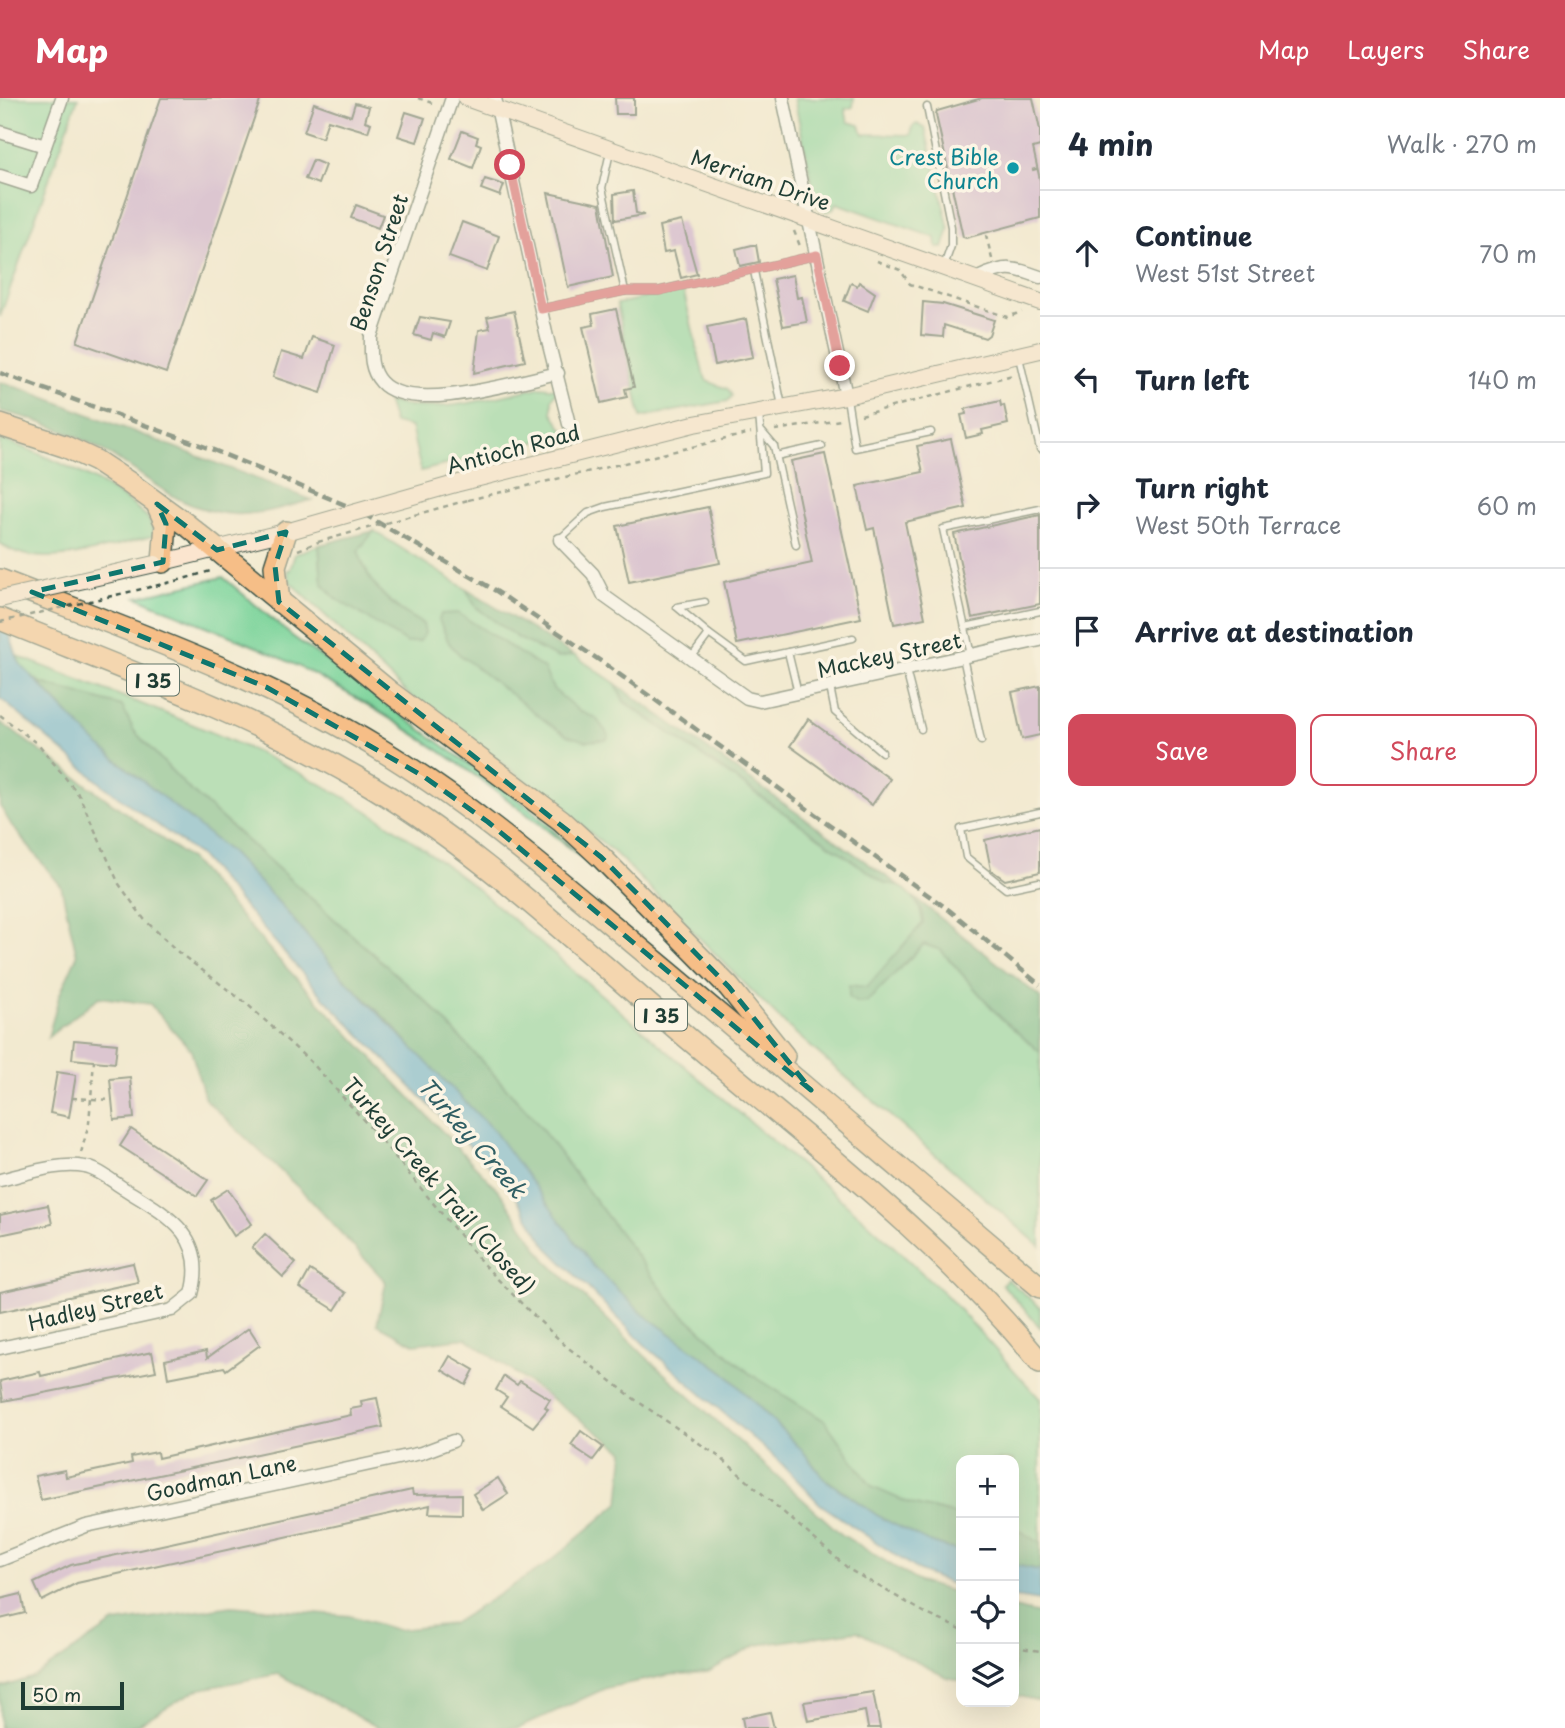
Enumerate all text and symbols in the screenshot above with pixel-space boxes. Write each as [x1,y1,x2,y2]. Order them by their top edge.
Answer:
text: Map [35,24,108,74]
text: Map [1258,31,1309,67]
text: Layers [1347,31,1424,67]
text: Share [1462,31,1530,67]
text: 4 min [1068,121,1154,166]
text: Walk · 270 m [1387,126,1537,161]
street label: Merriam Drive [687,140,835,218]
place label: Crest Bible Church [889,140,999,196]
route start [494,149,525,180]
marker: Crest Bible Church [1005,160,1021,176]
street label: Benson Street [341,189,415,335]
text: Continue [1135,216,1252,255]
icon: ahead [1068,234,1106,272]
text: 70 m [1479,236,1537,271]
text: West 51st Street [1135,255,1315,290]
route end [824,350,855,381]
icon: left [1068,360,1106,398]
text: Turn left [1135,360,1250,399]
text: 140 m [1468,362,1537,397]
street label: Antioch Road [443,415,583,481]
text: Turn right [1135,468,1269,507]
icon: right [1068,486,1106,524]
text: 60 m [1477,488,1537,523]
text: West 50th Terrace [1135,507,1341,542]
icon: arrive [1068,612,1106,650]
text: Arrive at destination [1135,612,1414,651]
street label: Mackey Street [814,623,964,685]
road number: I 35 [127,664,179,695]
button: Save [1068,714,1296,786]
button: Share [1310,714,1537,786]
road number: I 35 [635,1000,687,1030]
street label: Turkey Creek Trail (Closed) [337,1069,543,1301]
water label: Turkey Creek [410,1069,536,1206]
street label: Hadley Street [24,1274,166,1338]
street label: Goodman Lane [143,1445,299,1509]
map controls [956,1455,1019,1707]
button: + [956,1455,1019,1518]
button: − [956,1518,1019,1581]
button: locate [956,1581,1019,1644]
button: layers [956,1644,1019,1707]
scale bar [21,1679,124,1711]
text: 50 m [32,1680,81,1708]

